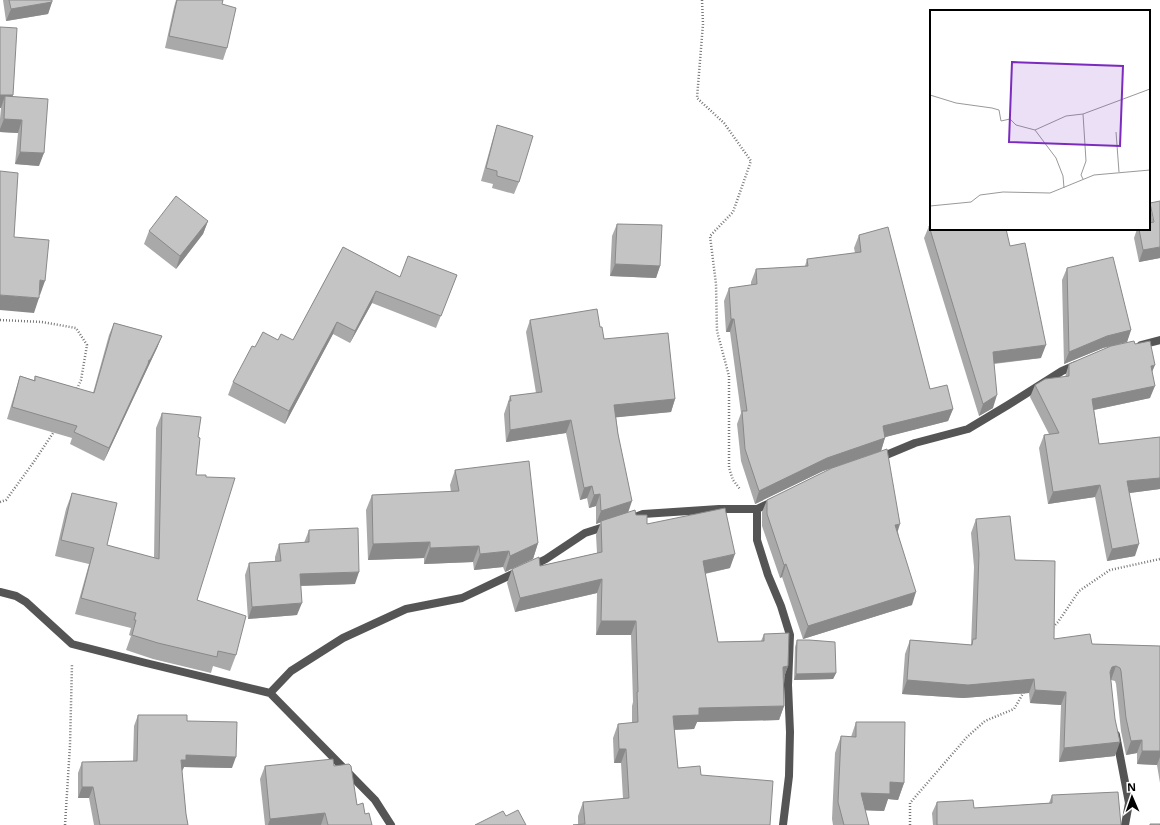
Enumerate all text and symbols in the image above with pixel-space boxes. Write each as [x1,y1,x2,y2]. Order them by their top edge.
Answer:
inset map [930,10,1150,230]
north arrow [1112,777,1152,817]
text: N [1127,779,1136,794]

